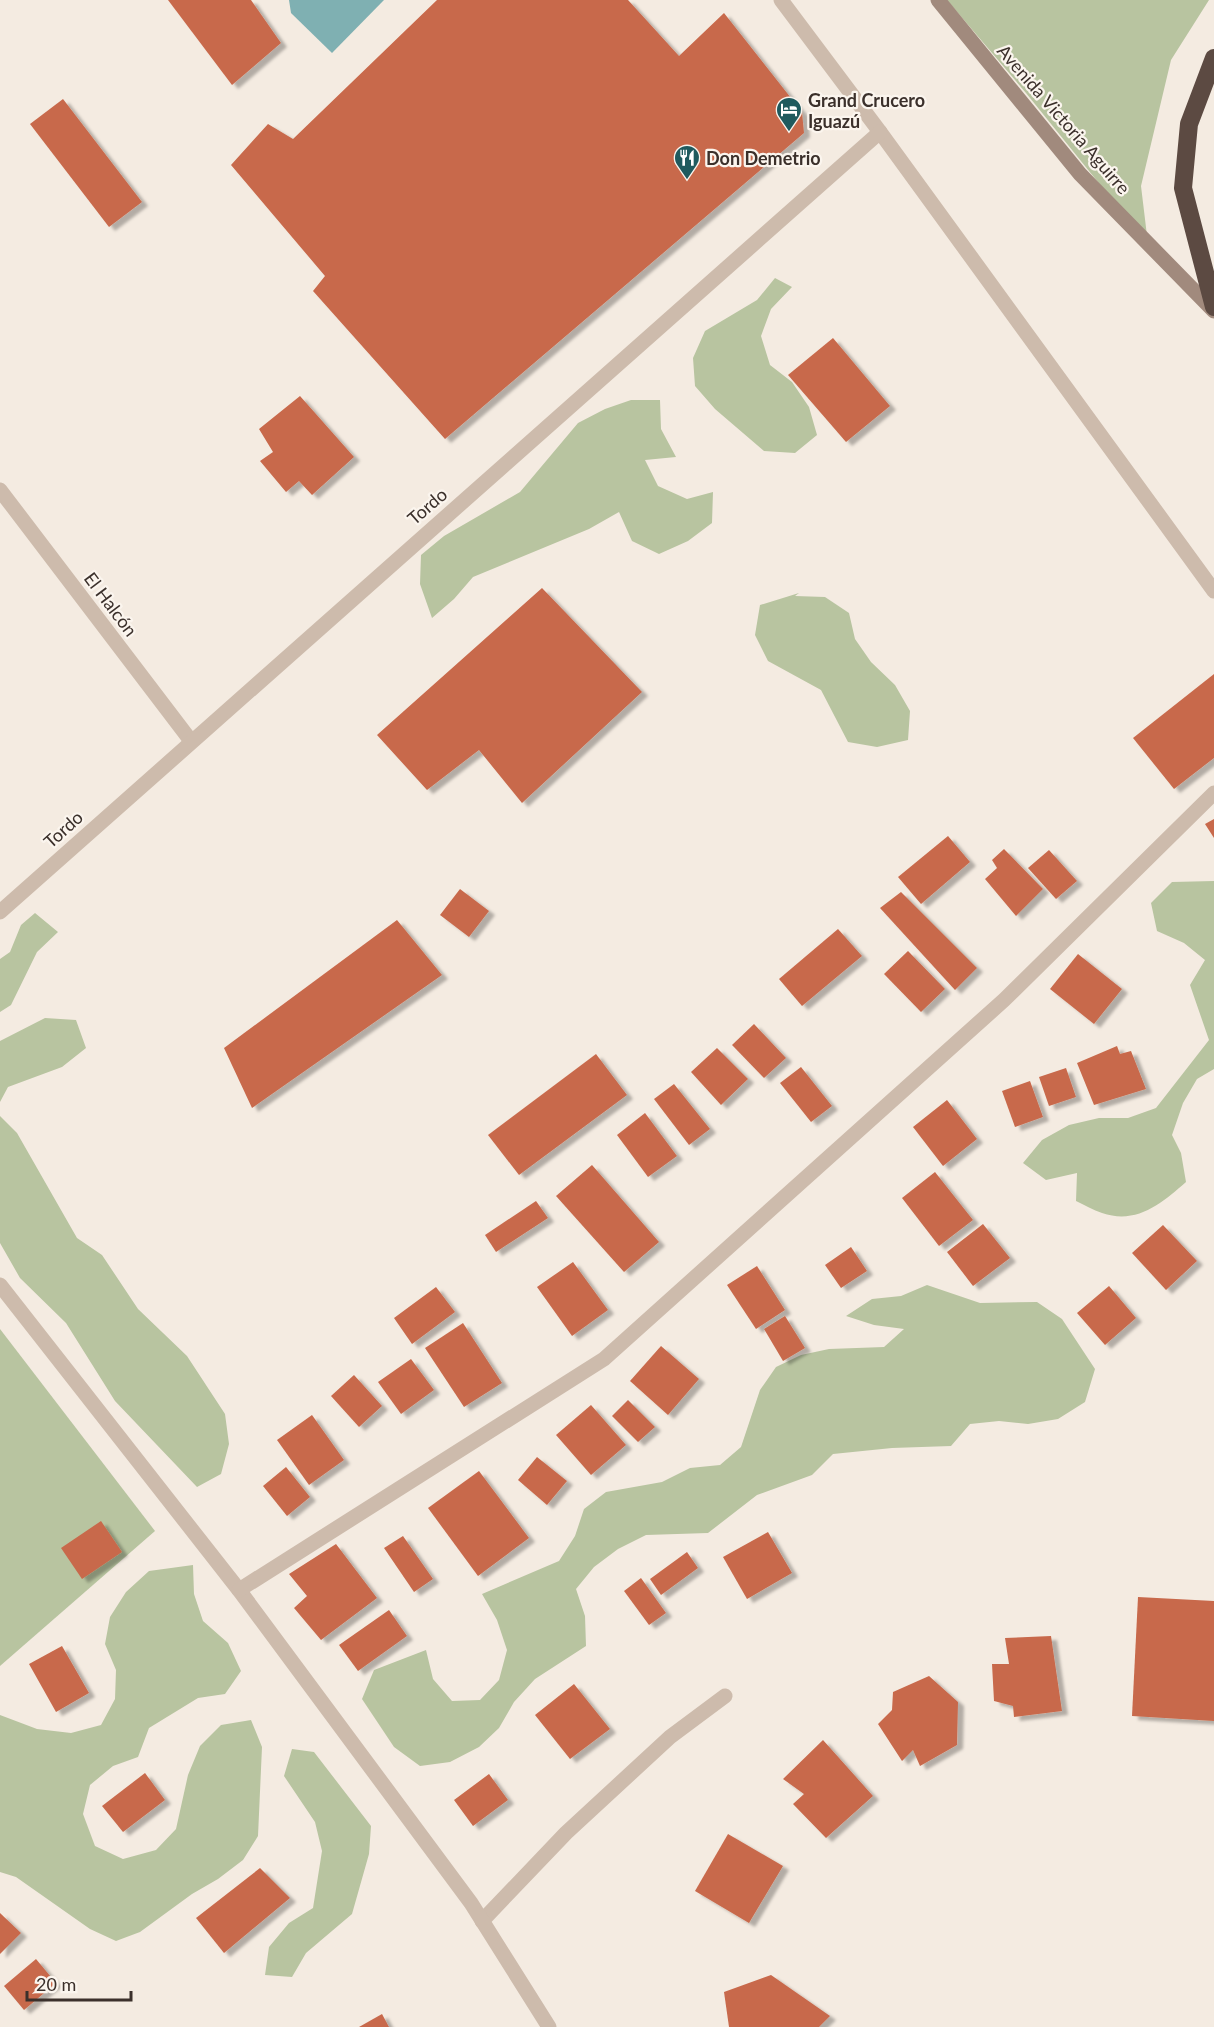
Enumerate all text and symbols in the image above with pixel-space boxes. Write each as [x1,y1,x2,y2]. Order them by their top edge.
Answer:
street label: Avenida Victoria Aguirre [993,40,1135,198]
place label: Grand Crucero Iguazú [808,89,925,132]
hotel icon: Grand Crucero Iguazú [774,95,804,133]
restaurant icon: Don Demetrio [672,143,702,181]
place label: Don Demetrio [706,147,821,169]
street label: Tordo [403,483,451,529]
street label: El Halcón [80,568,142,640]
street label: Tordo [39,806,87,852]
scale bar [27,1964,130,2002]
text: 20 m [36,1973,76,1995]

